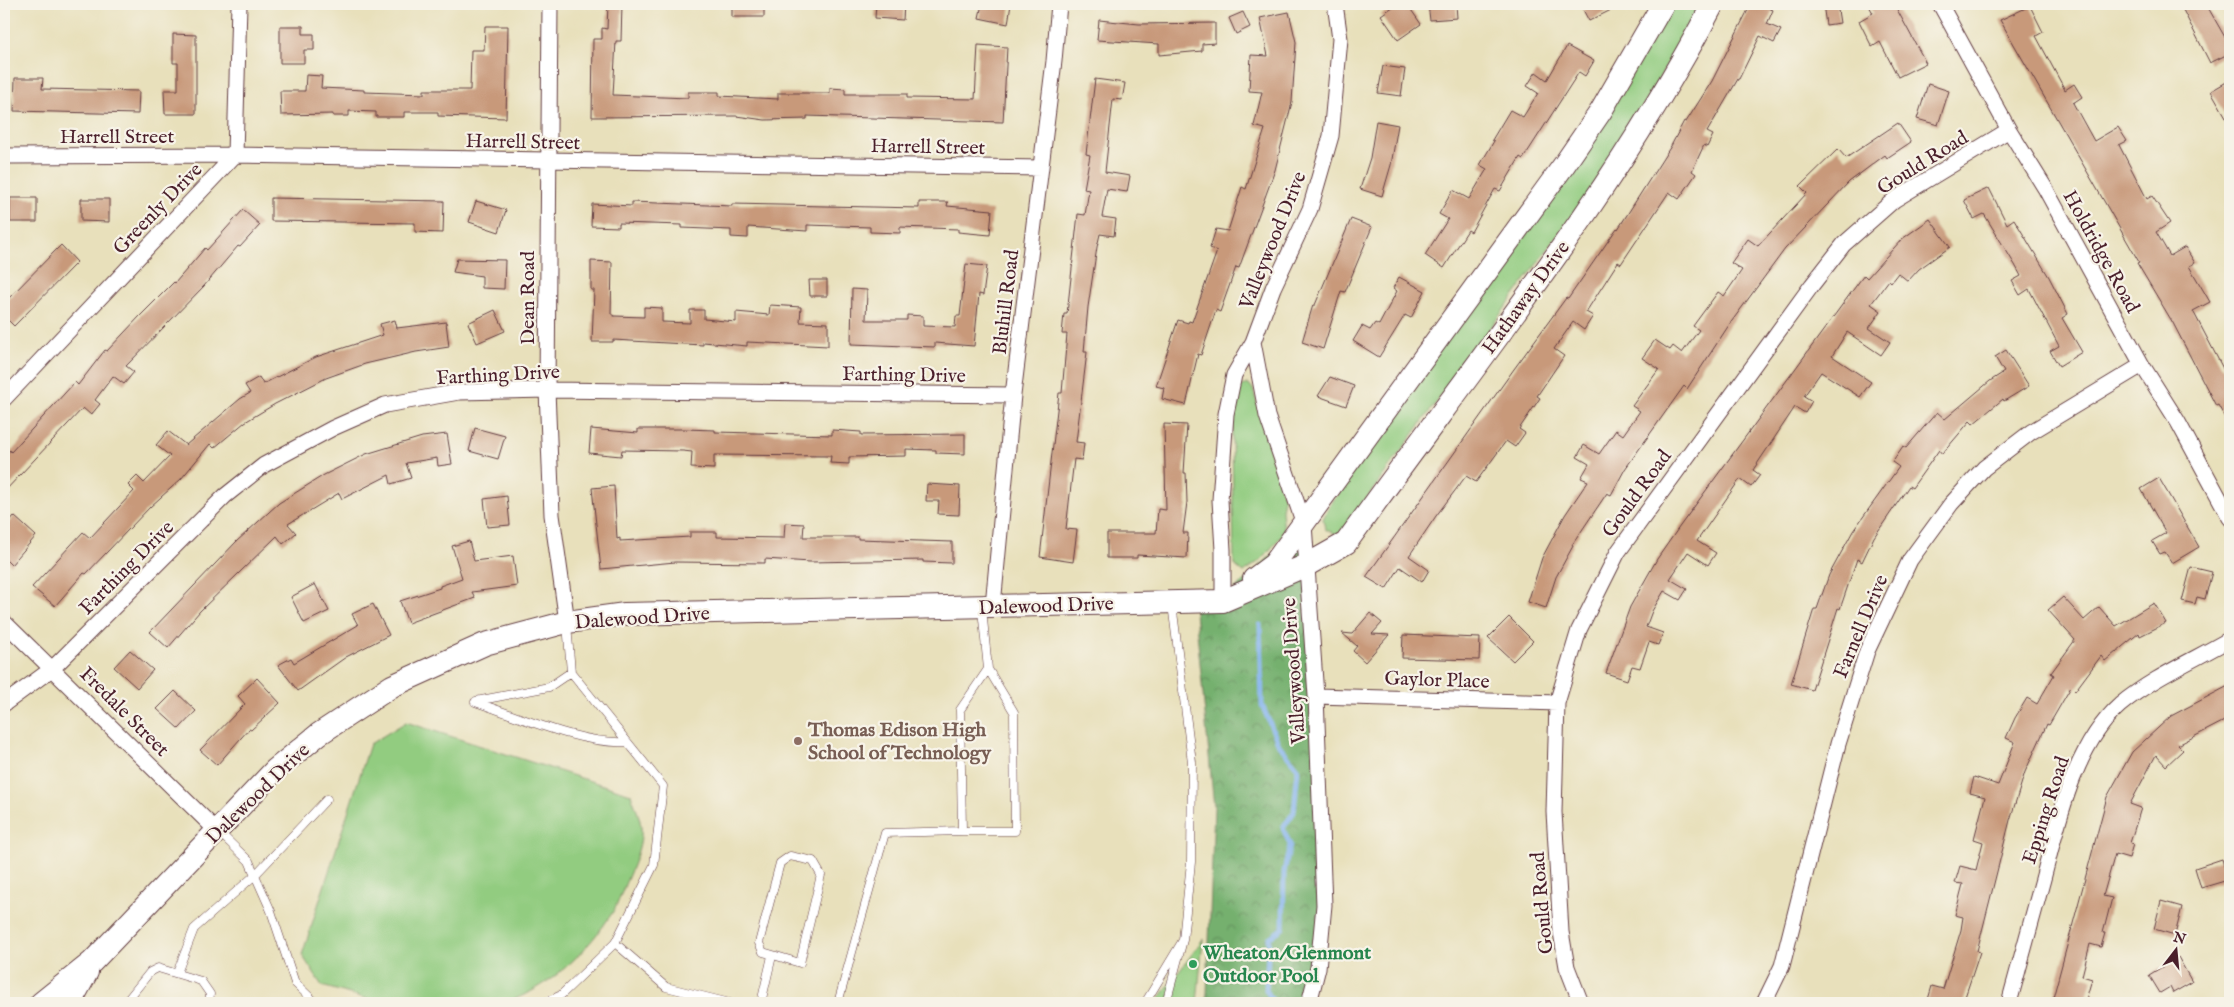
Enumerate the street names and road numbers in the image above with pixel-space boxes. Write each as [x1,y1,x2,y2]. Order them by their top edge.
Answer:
street label: Harrell Street [60,125,174,150]
street label: Gould Road [1873,125,1973,201]
street label: Harrell Street [465,129,581,156]
street label: Harrell Street [870,134,986,161]
street label: Greenly Drive [108,158,208,260]
street label: Valleywood Drive [1234,168,1312,314]
street label: Holdridge Road [2057,186,2145,318]
street label: Hathaway Drive [1477,236,1576,359]
street label: Bluhill Road [988,248,1025,356]
street label: Dean Road [516,251,541,345]
street label: Farthing Drive [436,360,560,391]
street label: Farthing Drive [842,362,966,389]
street label: Gould Road [1597,445,1678,543]
street label: Farthing Drive [74,515,180,621]
street label: Farnell Drive [1828,571,1894,682]
street label: Dalewood Drive [978,592,1114,621]
street label: Valleywood Drive [1277,597,1312,746]
street label: Dalewood Drive [574,601,711,636]
street label: Fredale Street [74,662,174,762]
street label: Gaylor Place [1384,666,1490,695]
street label: Dalewood Drive [201,738,315,850]
street label: Epping Road [2017,753,2076,868]
street label: Gould Road [1526,850,1559,955]

